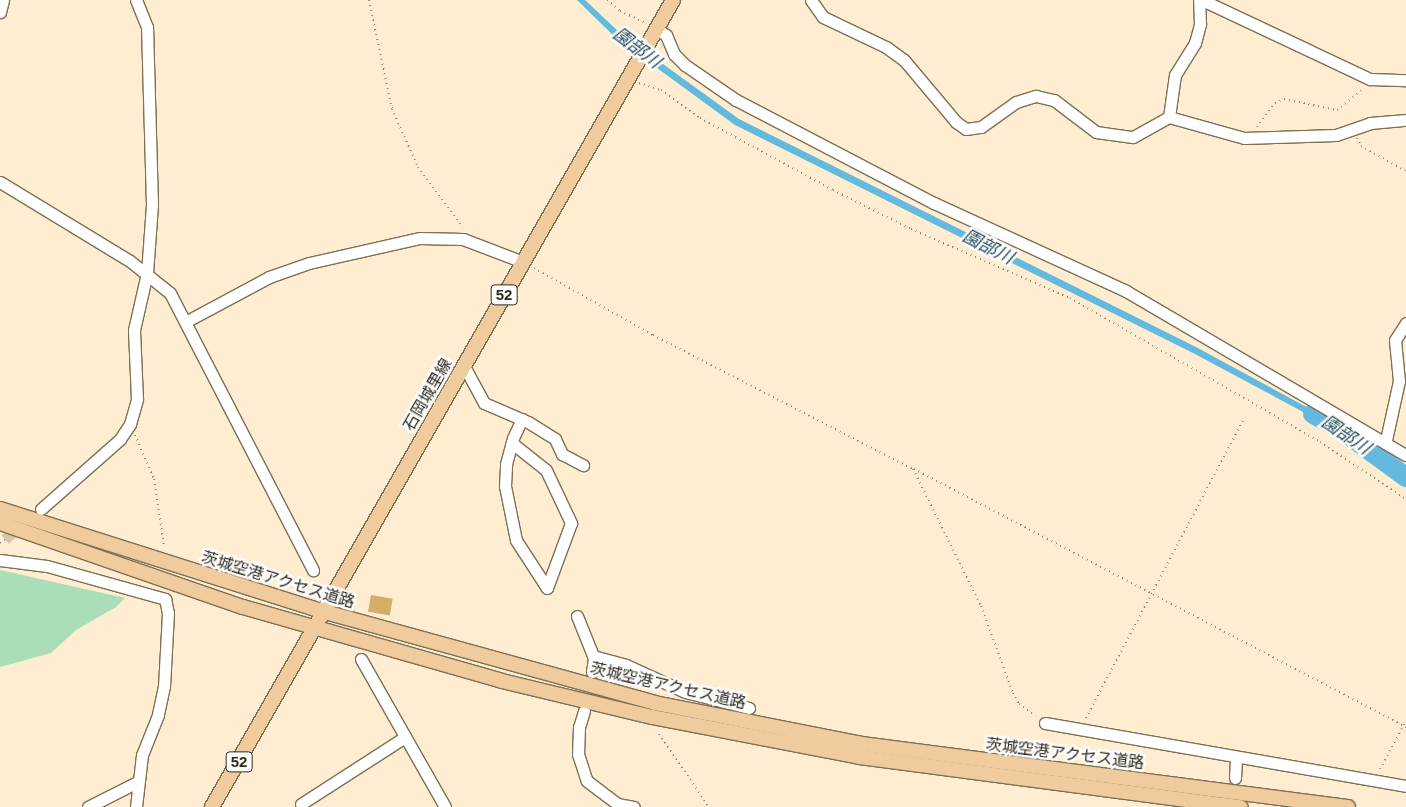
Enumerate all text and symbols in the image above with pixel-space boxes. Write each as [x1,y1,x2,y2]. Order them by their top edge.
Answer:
water label: 園部川 [609,23,665,73]
water label: 園部川 [959,225,1017,269]
road number: 52 [490,282,518,308]
street label: 石岡城里線 [400,356,456,434]
water label: 園部川 [1318,411,1374,459]
street label: 茨城空港アクセス道路 [199,547,357,613]
street label: 茨城空港アクセス道路 [588,659,748,713]
street label: 茨城空港アクセス道路 [984,735,1146,773]
road number: 52 [225,750,253,774]

